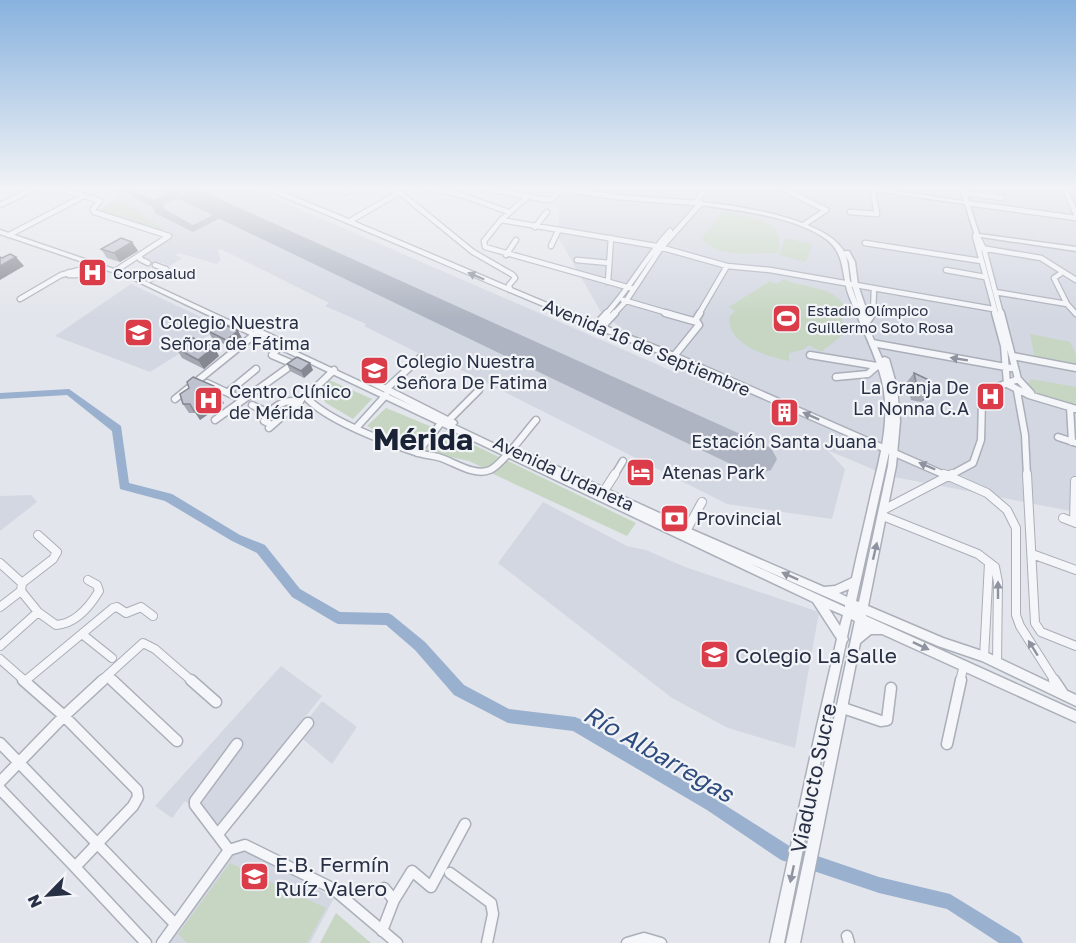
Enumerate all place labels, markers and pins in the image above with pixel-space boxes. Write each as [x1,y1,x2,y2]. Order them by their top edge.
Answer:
hospital icon: Corposalud [76,257,108,289]
place label: Corposalud [113,264,196,282]
place label: Estadio Olímpico Guillermo Soto Rosa [807,301,954,336]
sports icon: Estadio Olímpico Guillermo Soto Rosa [770,303,802,335]
place label: Colegio Nuestra Señora de Fátima [160,311,310,354]
school or university icon: Colegio Nuestra Señora de Fátima [123,316,155,348]
place label: Colegio Nuestra Señora De Fatima [396,350,547,393]
school or university icon: Colegio Nuestra Señora De Fatima [359,355,391,387]
place label: La Granja De La Nonna C.A [853,376,969,419]
place label: Centro Clínico de Mérida [229,380,351,423]
hospital icon: La Granja De La Nonna C.A [974,381,1006,413]
hospital icon: Centro Clínico de Mérida [192,385,224,417]
building icon: Estación Santa Juana [768,396,800,428]
place label: Estación Santa Juana [691,430,877,452]
hotel icon: Atenas Park [625,456,657,488]
place label: Atenas Park [662,461,765,483]
bank icon: Provincial [659,502,691,534]
place label: Provincial [696,507,782,529]
school or university icon: Colegio La Salle [698,639,730,671]
place label: Colegio La Salle [735,642,897,668]
place label: E.B. Fermín Ruíz Valero [275,851,389,901]
school or university icon: E.B. Fermín Ruíz Valero [238,860,270,892]

